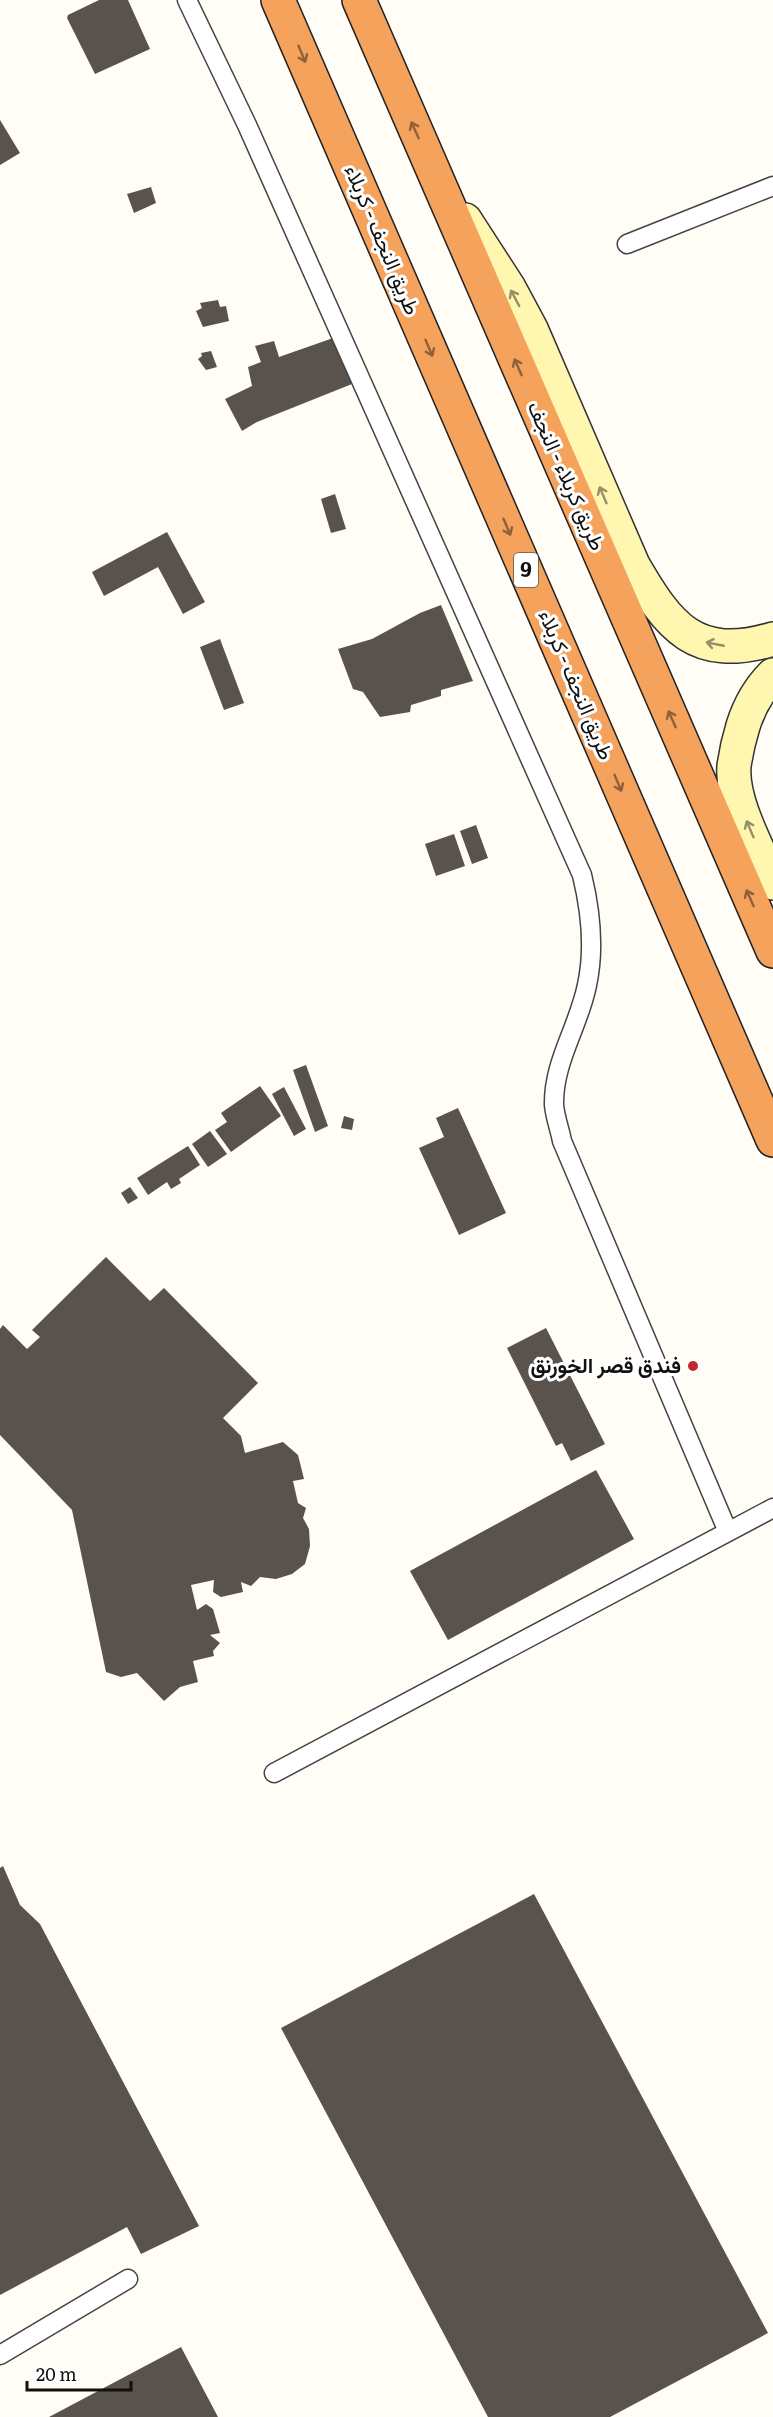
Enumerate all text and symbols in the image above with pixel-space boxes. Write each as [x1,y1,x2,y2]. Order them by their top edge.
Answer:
one-way arrow [296,44,308,62]
one-way arrow [409,122,421,140]
street label: طريق النجف - کربلاء [339,159,430,319]
one-way arrow [509,290,521,307]
one-way arrow [425,339,436,357]
one-way arrow [512,358,523,376]
street label: طريق کربلاء - النجف [521,395,615,555]
one-way arrow [597,486,608,505]
one-way arrow [502,517,513,536]
road number: 9 [514,553,538,587]
street label: طريق النجف - کربلاء [533,604,624,764]
one-way arrow [706,638,726,649]
one-way arrow [666,710,677,729]
one-way arrow [613,773,624,792]
one-way arrow [744,820,755,839]
one-way arrow [743,889,755,907]
place label: فندق قصر الخورنق [531,1348,681,1379]
marker: فندق قصر الخورنق [686,1359,700,1373]
scale bar [27,2354,130,2392]
text: 20 m [36,2360,77,2387]

